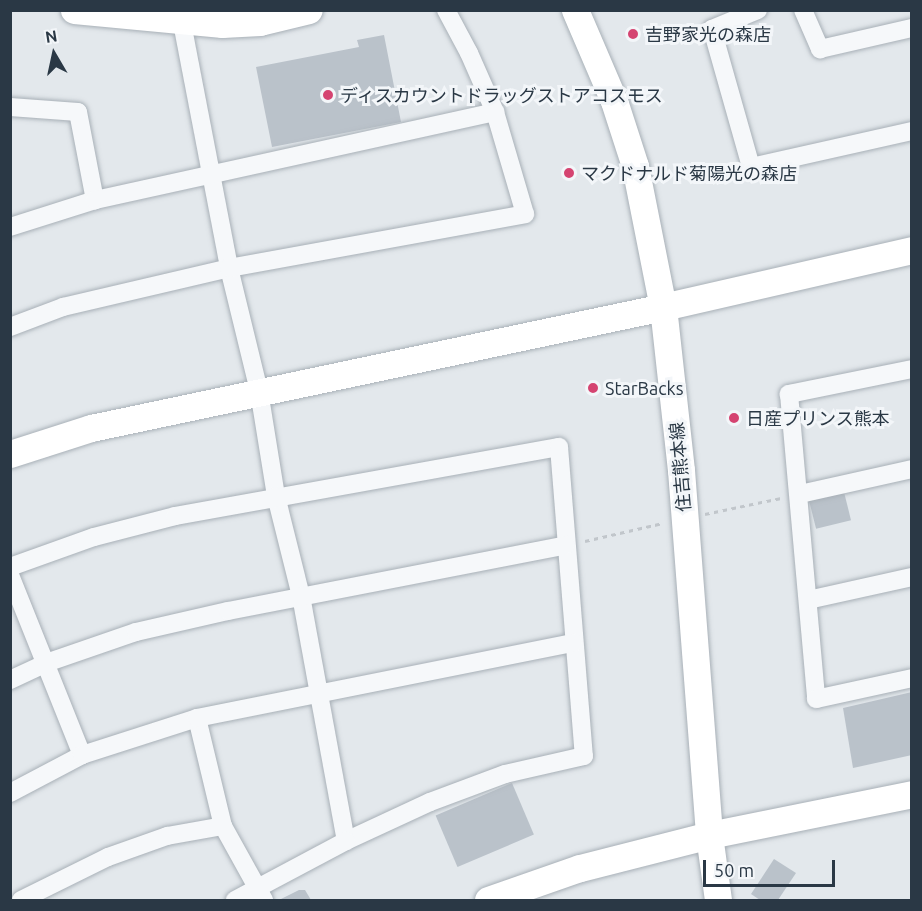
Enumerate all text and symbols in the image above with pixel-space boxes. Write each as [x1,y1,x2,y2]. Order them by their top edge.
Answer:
place label: 吉野家光の森店 [645,23,771,45]
north arrow [24,24,84,84]
text: N [44,26,58,46]
marker: 吉野家光の森店 [626,27,640,41]
place label: ディスカウントドラッグストアコスモス [340,84,664,106]
marker: ディスカウントドラッグストアコスモス [321,88,335,102]
place label: マクドナルド菊陽光の森店 [581,162,797,184]
marker: マクドナルド菊陽光の森店 [562,166,576,180]
place label: StarBacks [605,377,683,399]
marker: StarBacks [586,381,600,395]
place label: 日産プリンス熊本 [746,407,890,429]
marker: 日産プリンス熊本 [727,411,741,425]
street label: 住吉熊本線 [665,421,695,513]
scale bar [706,848,838,886]
text: 50 m [714,860,754,880]

